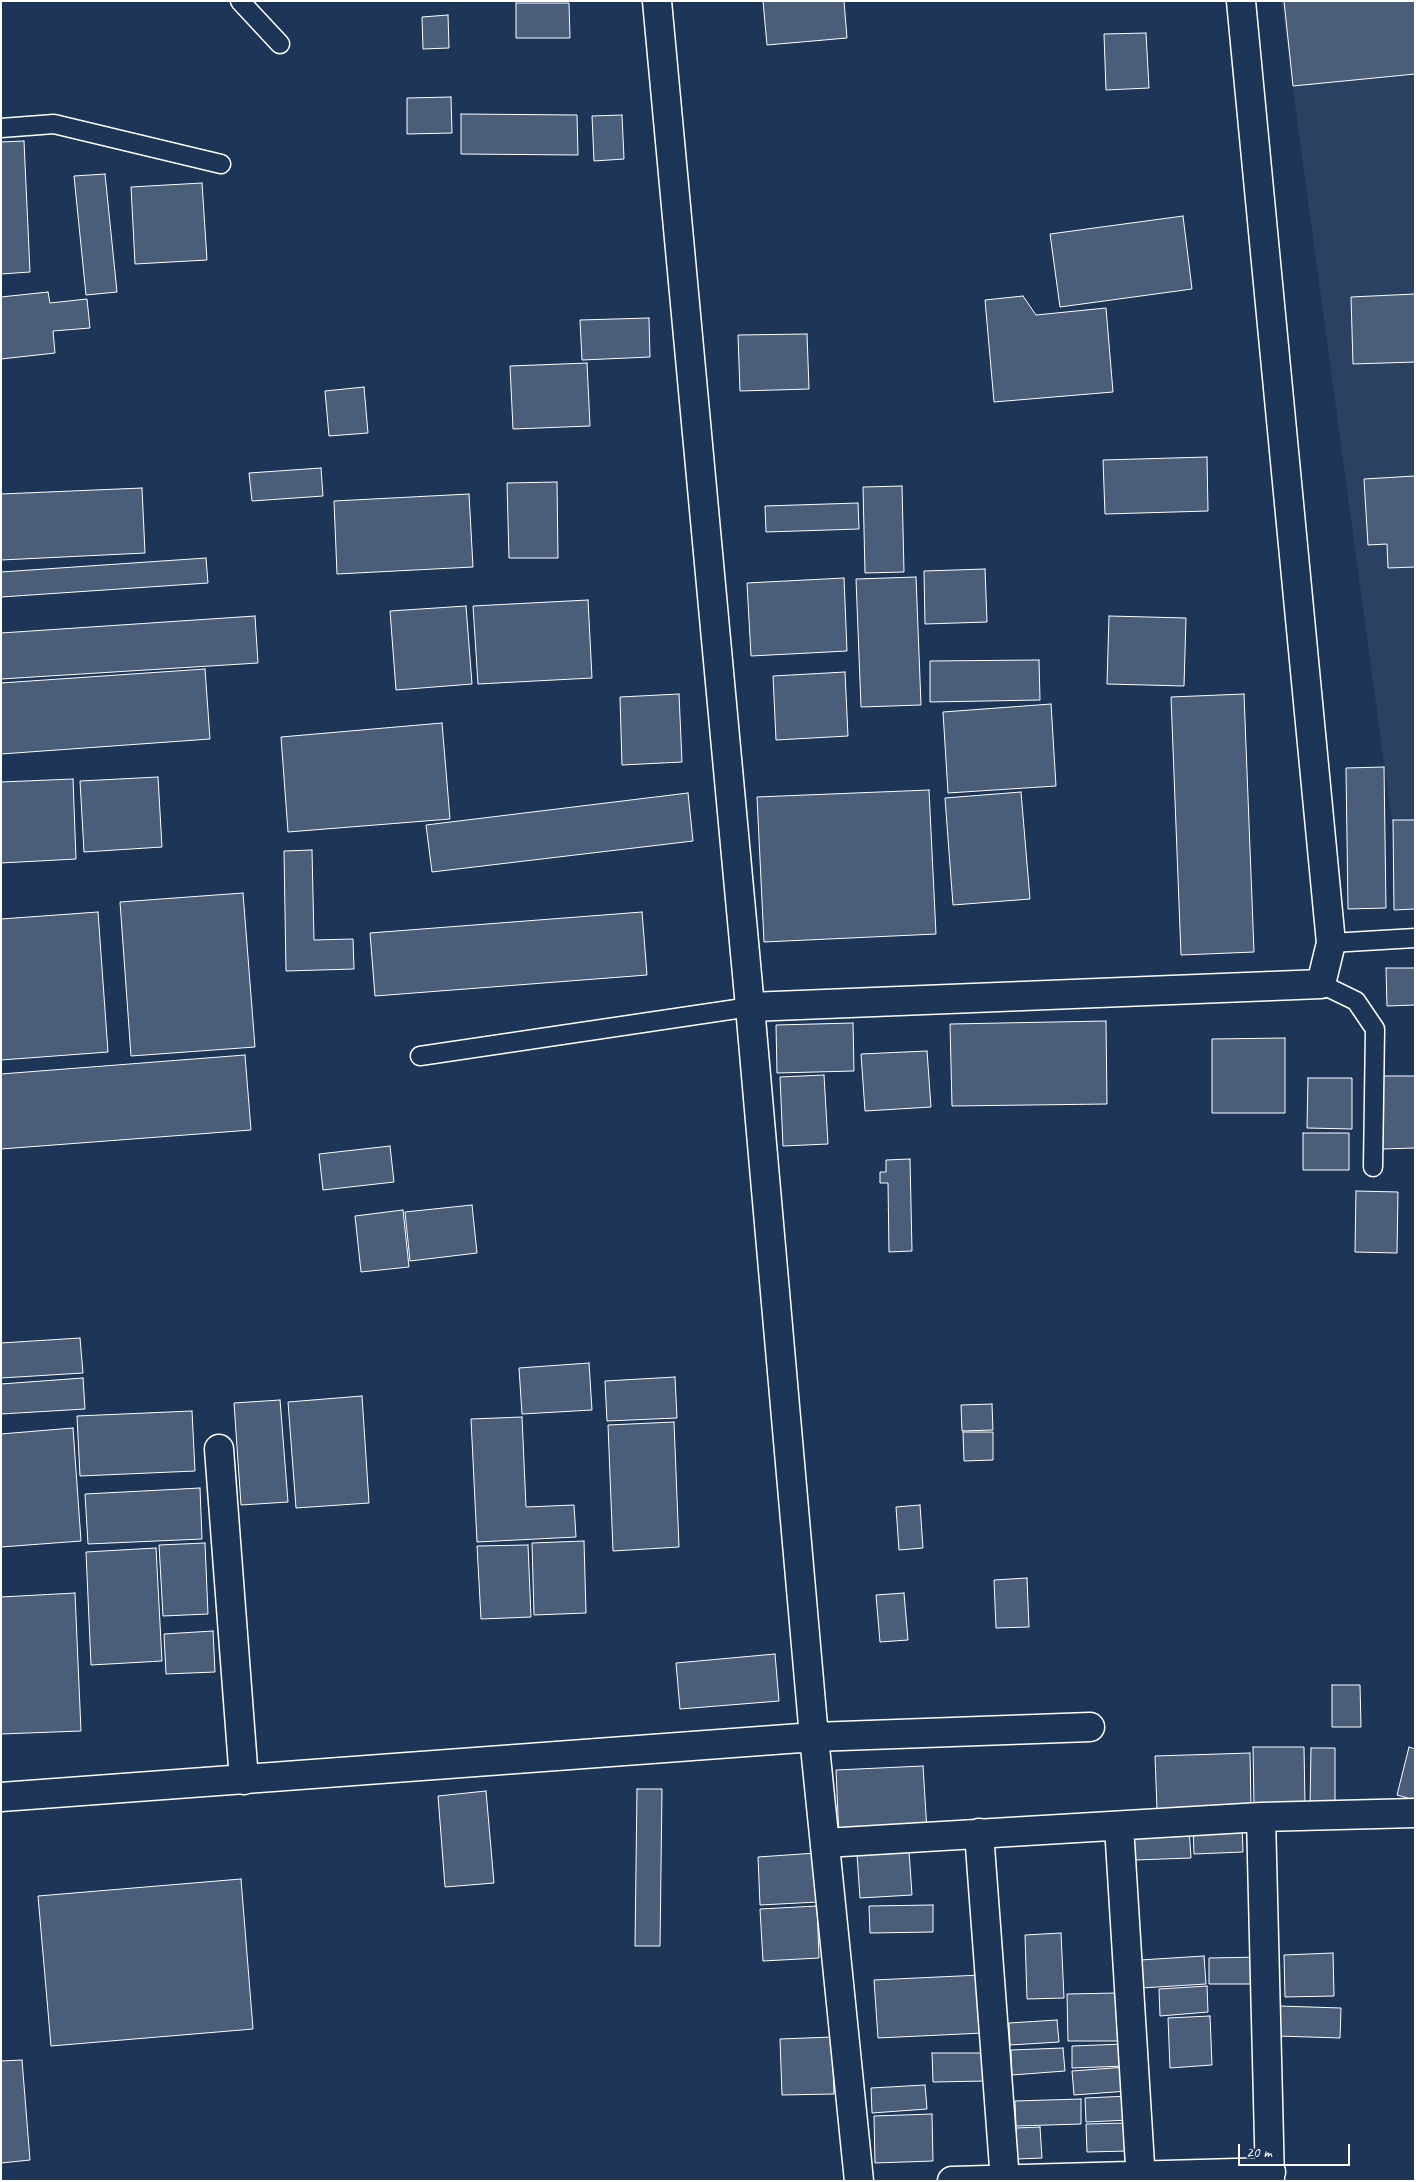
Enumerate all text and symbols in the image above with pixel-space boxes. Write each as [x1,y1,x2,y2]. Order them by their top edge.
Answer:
scale bar [1241,2134,1354,2166]
text: 20 m [1246,2143,1272,2162]

